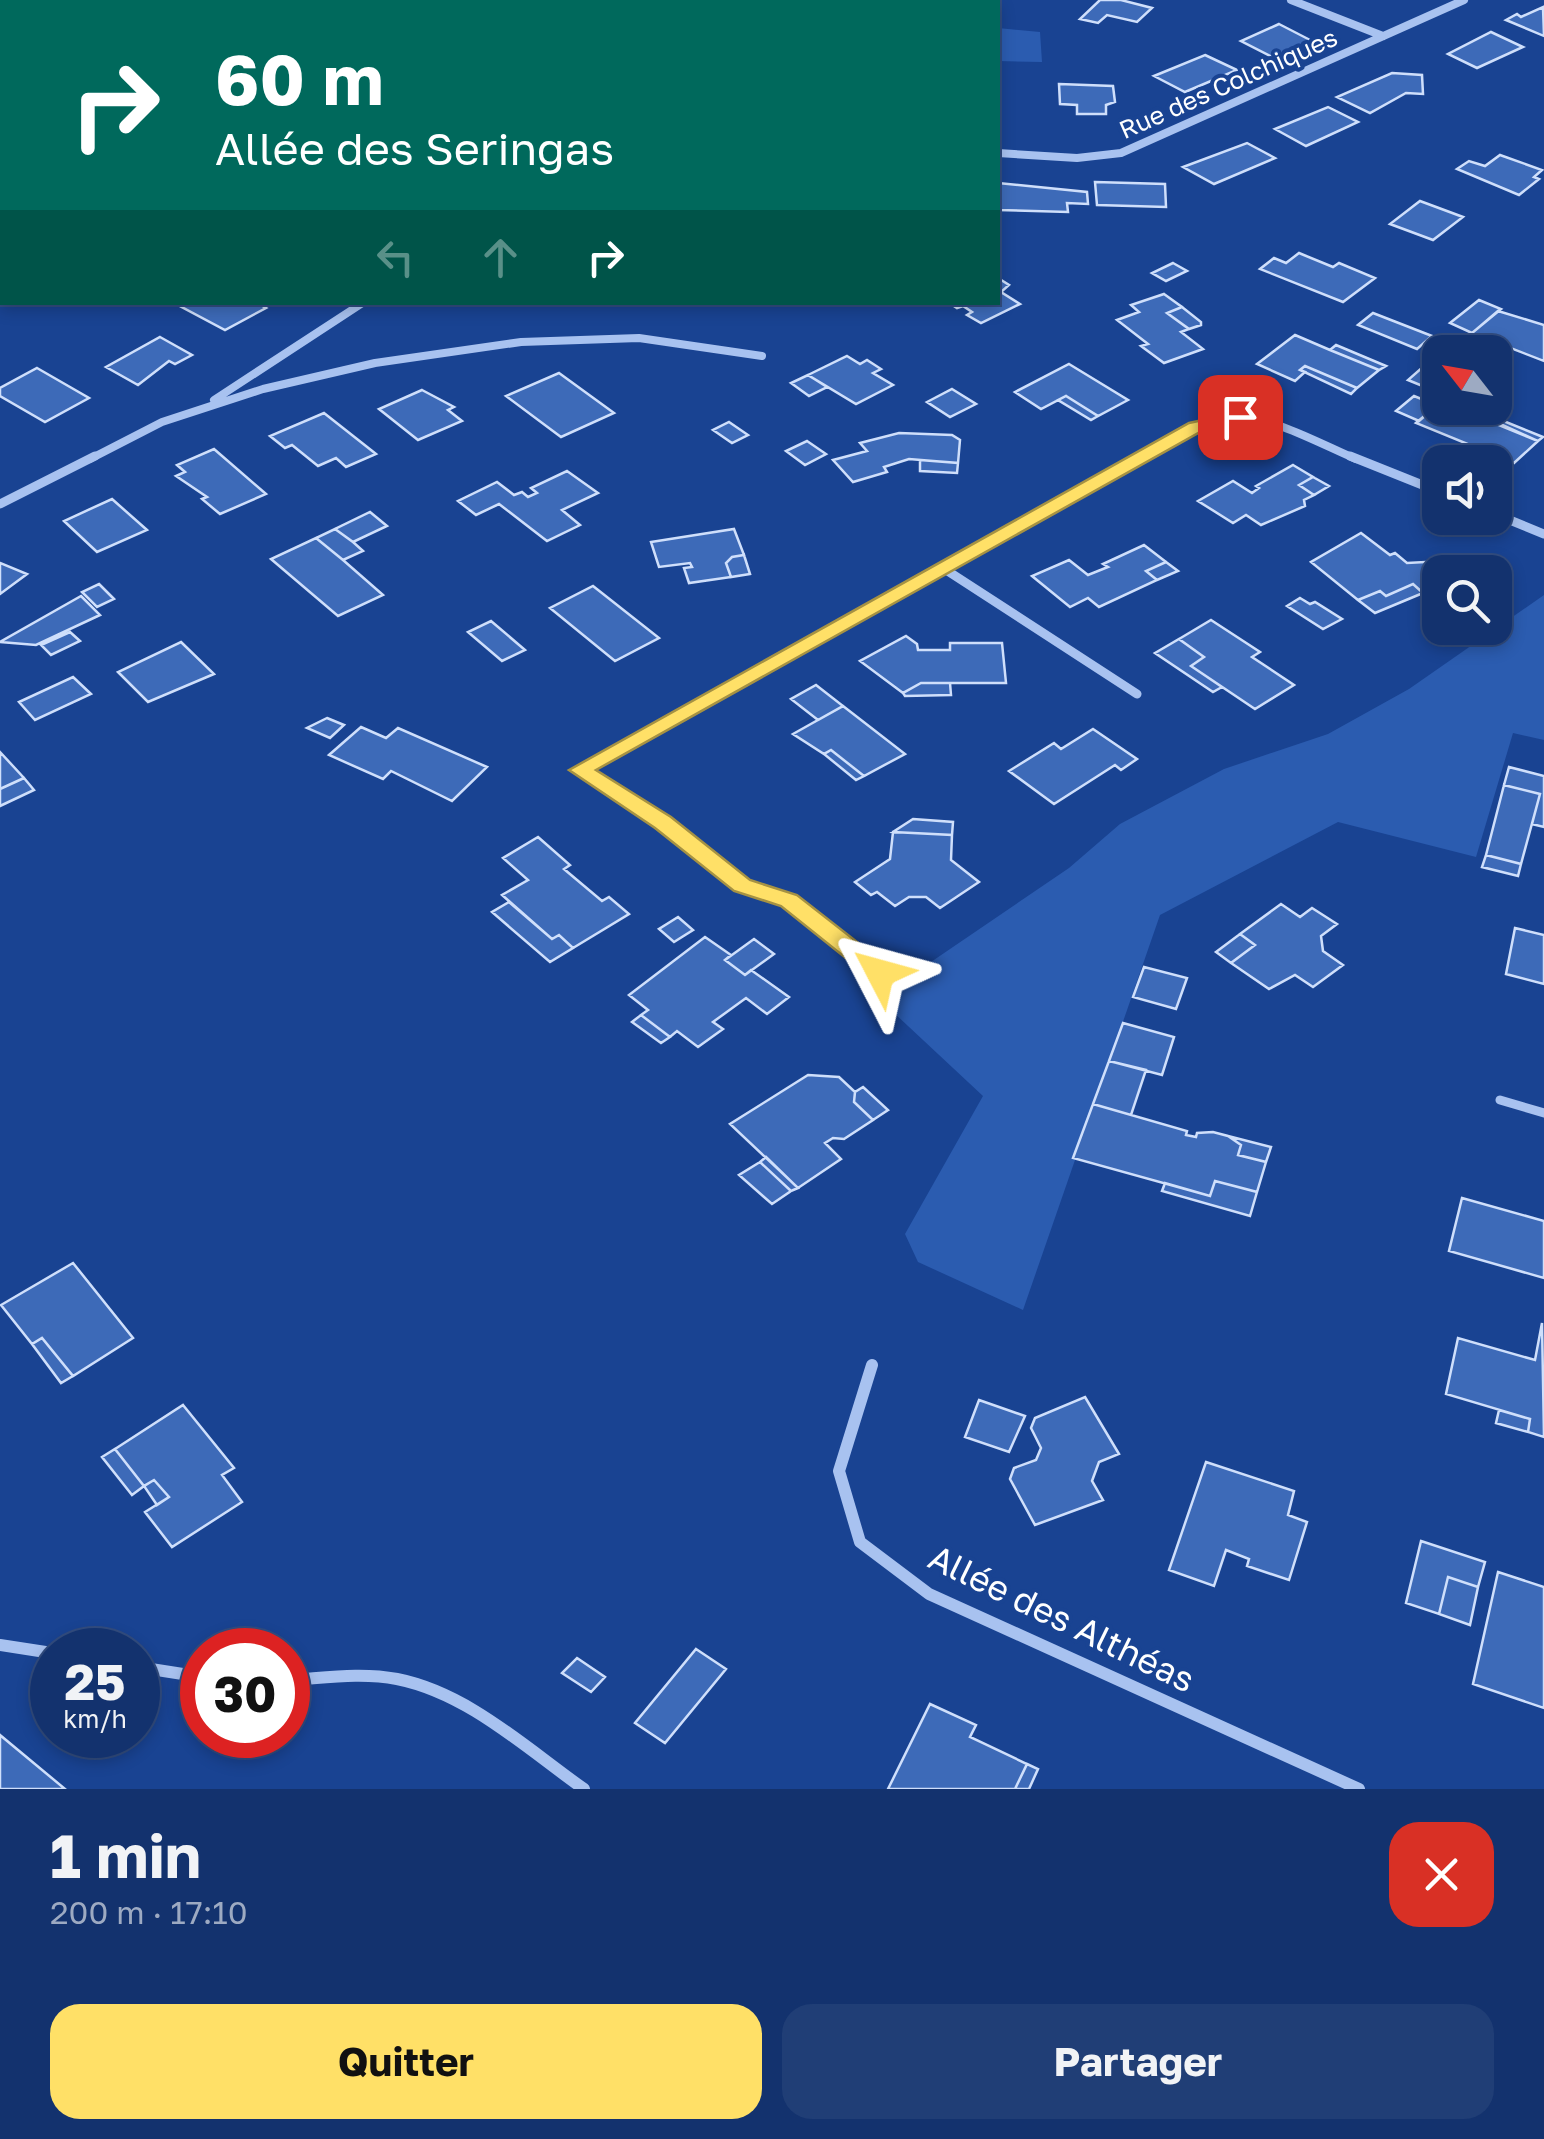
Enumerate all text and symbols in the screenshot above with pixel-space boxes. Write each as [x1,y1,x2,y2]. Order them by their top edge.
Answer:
street label: Rue des Colchiques [1114,21,1342,145]
text: 60 m [215,36,384,120]
icon: right [50,40,180,170]
text: Allée des Seringas [215,121,614,175]
icon: left [368,230,423,285]
icon: ahead [473,230,528,285]
icon: right [578,230,633,285]
north arrow [1422,335,1512,425]
map controls [1422,335,1512,645]
pin [1198,375,1283,460]
icon: arrive [1213,390,1268,445]
button: sound [1422,445,1512,535]
button: search [1422,555,1512,645]
position arrow [828,921,932,1025]
street label: Allée des Althéas [922,1535,1202,1701]
speed limit sign: 30 [180,1628,310,1758]
text: 25 [64,1651,125,1711]
text: km/h [63,1703,127,1734]
text: 1 min [50,1819,201,1891]
button: close [1389,1822,1494,1927]
text: 200 m · 17:10 [50,1893,248,1931]
button: Quitter [50,2004,762,2119]
button: Partager [782,2004,1494,2119]

